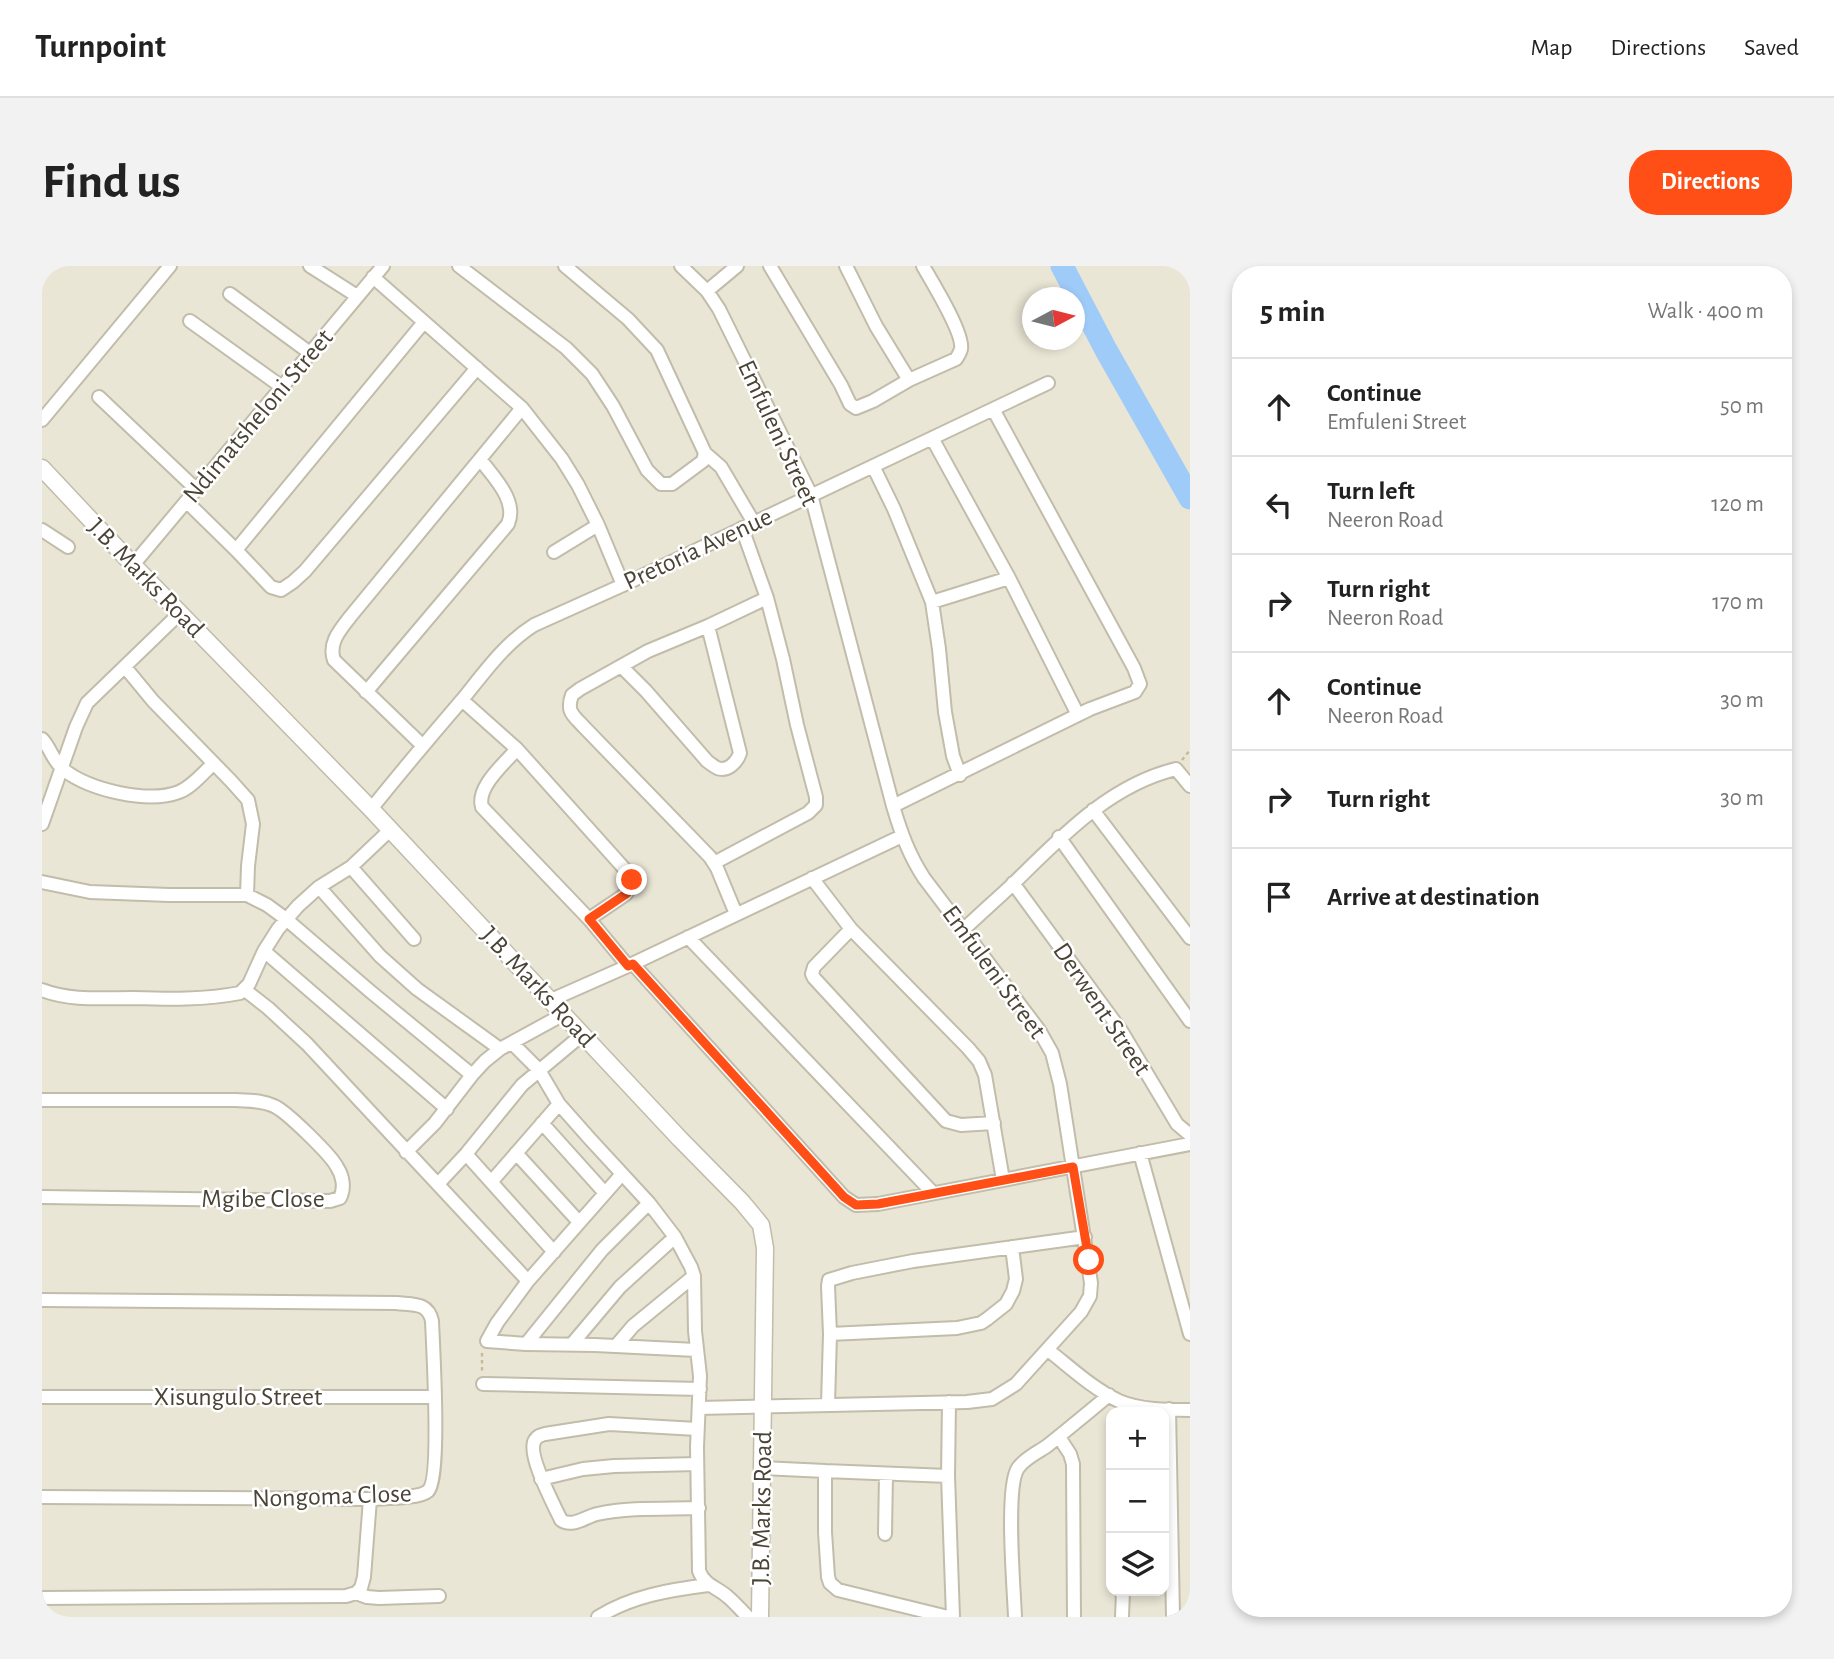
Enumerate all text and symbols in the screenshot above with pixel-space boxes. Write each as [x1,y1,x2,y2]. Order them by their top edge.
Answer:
text: Turnpoint [35,31,166,64]
text: Map [1530,36,1572,60]
text: Directions [1610,36,1706,60]
text: Saved [1744,36,1799,60]
button: Directions [1629,150,1792,215]
text: Find us [42,158,181,207]
north arrow [1022,287,1085,350]
text: 5 min [1260,297,1325,327]
text: Walk · 400 m [1648,300,1764,323]
street label: Ndimatsheloni Street [178,324,338,508]
street label: Emfuleni Street [733,356,823,510]
text: Continue [1327,380,1422,406]
icon: ahead [1260,388,1298,426]
text: 50 m [1720,395,1764,418]
text: Emfuleni Street [1327,411,1466,434]
text: Turn left [1327,478,1415,504]
icon: left [1260,486,1298,524]
text: 120 m [1711,493,1764,516]
street label: Pretoria Avenue [620,503,776,595]
text: Neeron Road [1327,509,1443,532]
street label: J.B. Marks Road [83,513,209,643]
text: Turn right [1327,576,1430,602]
icon: right [1260,584,1298,622]
text: 170 m [1712,591,1764,614]
text: Neeron Road [1327,607,1443,630]
text: Continue [1327,674,1422,700]
icon: ahead [1260,682,1298,720]
text: 30 m [1720,689,1764,712]
text: Neeron Road [1327,705,1443,728]
icon: right [1260,780,1298,818]
text: Turn right [1327,786,1430,812]
text: 30 m [1720,787,1764,810]
route end [616,864,647,895]
icon: arrive [1260,878,1298,916]
text: Arrive at destination [1327,884,1540,910]
street label: Emfuleni Street [937,901,1051,1043]
street label: J.B. Marks Road [476,922,600,1052]
street label: Derwent Street [1048,938,1156,1080]
street label: Mgibe Close [201,1186,325,1212]
route start [1073,1244,1104,1275]
street label: Xisungulo Street [154,1384,322,1410]
map controls [1106,1407,1169,1596]
button: + [1106,1407,1169,1470]
street label: J.B. Marks Road [748,1431,776,1585]
button: − [1106,1470,1169,1533]
street label: Nongoma Close [252,1480,412,1512]
button: layers [1106,1533,1169,1596]

